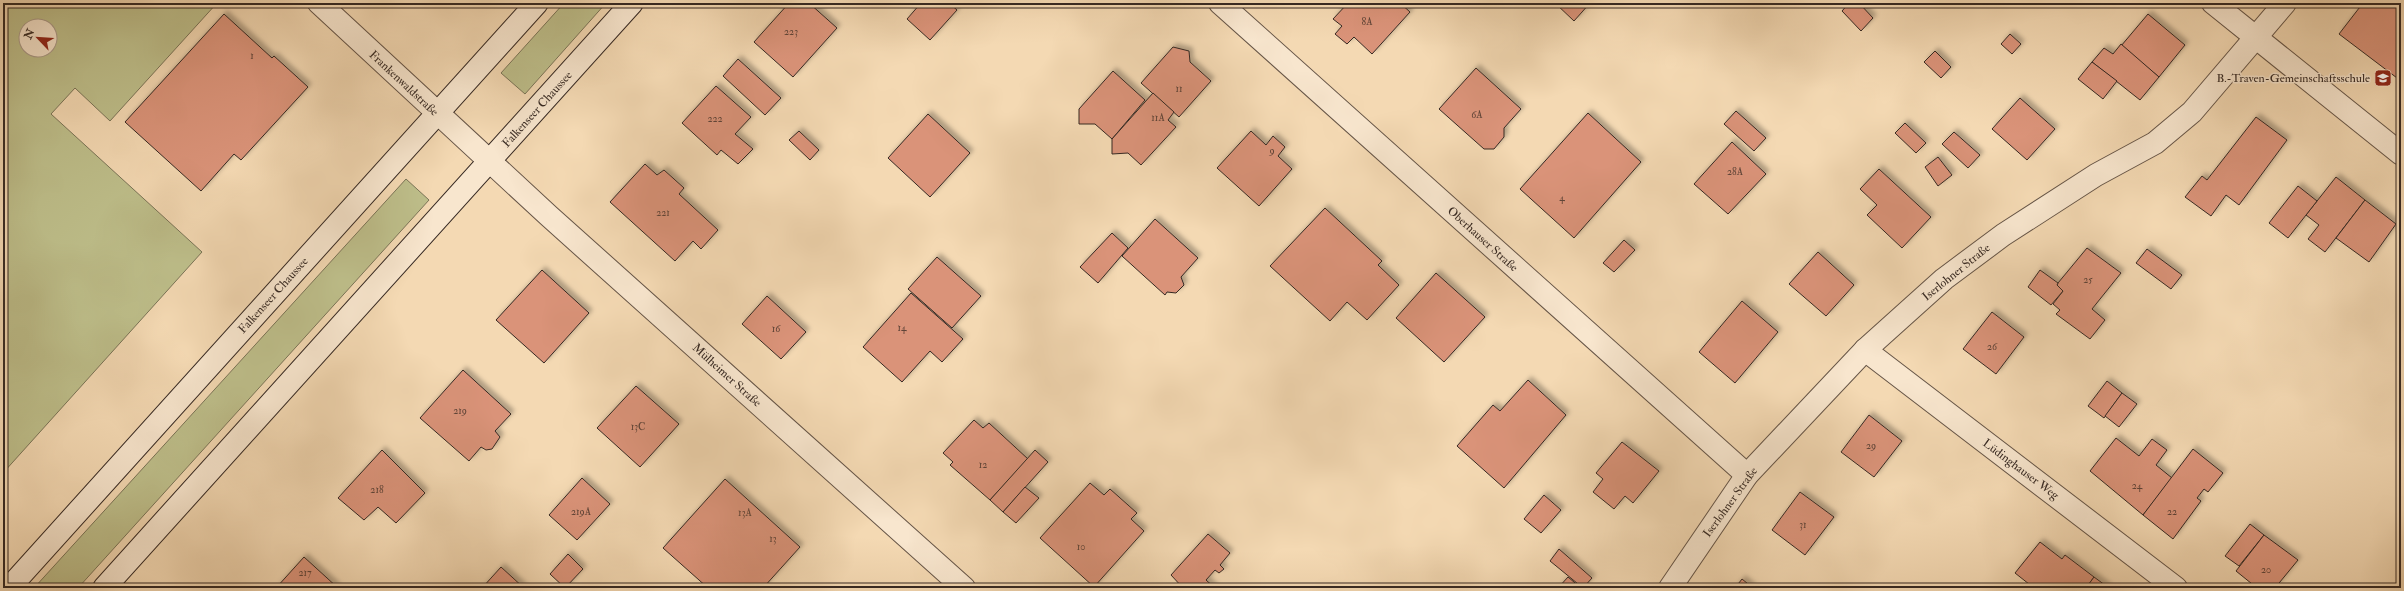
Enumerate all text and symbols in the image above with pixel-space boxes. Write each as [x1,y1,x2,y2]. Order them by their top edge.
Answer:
house number: 8A [1361,16,1373,28]
north arrow [18,18,58,58]
text: N [21,26,38,42]
house number: 223 [784,26,798,38]
street label: Frankenwaldstraße [366,47,442,119]
house number: 1 [250,50,254,62]
street label: Falkenseer Chaussee [499,68,576,151]
school or university icon: B.-Traven-Gemeinschaftsschule [2373,68,2393,88]
place label: B.-Traven-Gemeinschaftsschule [2216,71,2370,86]
house number: 11 [1175,83,1183,95]
house number: 6A [1471,109,1483,121]
house number: 11A [1151,112,1165,124]
house number: 222 [707,113,723,125]
house number: 9 [1268,145,1275,157]
house number: 28A [1727,166,1744,178]
house number: 4 [1559,192,1565,204]
street label: Oberhauser Straße [1444,204,1521,275]
house number: 221 [656,207,670,219]
street label: Iserlohner Straße [1919,240,1993,304]
street label: Falkenseer Chaussee [235,254,312,337]
house number: 25 [2083,274,2093,286]
house number: 14 [898,322,907,334]
house number: 16 [772,323,781,335]
street label: Mülheimer Straße [689,340,764,410]
house number: 26 [1987,341,1998,353]
house number: 219 [453,405,467,417]
house number: 13C [631,421,645,433]
street label: Lüdinghauser Weg [1980,436,2063,504]
house number: 29 [1866,440,1876,452]
house number: 12 [979,459,987,471]
street label: Iserlohner Straße [1700,464,1761,540]
house number: 24 [2132,480,2143,492]
house number: 218 [370,484,384,496]
house number: 219A [571,506,592,518]
house number: 22 [2167,506,2177,518]
house number: 13A [738,507,753,519]
house number: 31 [1799,519,1807,531]
house number: 13 [769,533,777,545]
house number: 10 [1077,541,1085,553]
house number: 20 [2261,564,2271,576]
house number: 217 [298,567,312,579]

